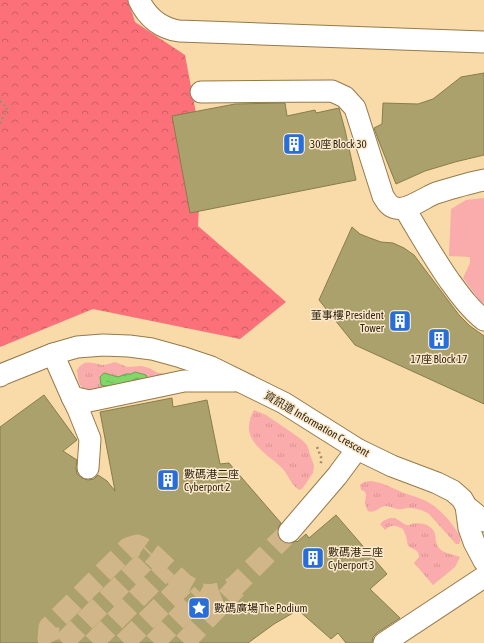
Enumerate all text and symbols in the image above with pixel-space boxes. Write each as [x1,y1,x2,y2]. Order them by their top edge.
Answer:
building icon: 30座 Block 30 [281,131,307,157]
place label: 30座 Block 30 [310,138,367,150]
building icon: 董事樓 President Tower [387,308,413,334]
place label: 董事樓 President Tower [311,309,385,334]
building icon: 17座 Block 17 [426,326,452,352]
place label: 17座 Block 17 [411,353,467,365]
street label: 資訊道 Information Crescent [262,389,372,459]
building icon: 數碼港二座 Cyberport 2 [155,467,181,493]
place label: 數碼港二座 Cyberport 2 [184,468,239,493]
building icon: 數碼港三座 Cyberport 3 [300,545,326,571]
place label: 數碼港三座 Cyberport 3 [328,546,383,571]
place icon: 數碼廣場 The Podium [186,595,212,621]
place label: 數碼廣場 The Podium [214,602,307,614]

